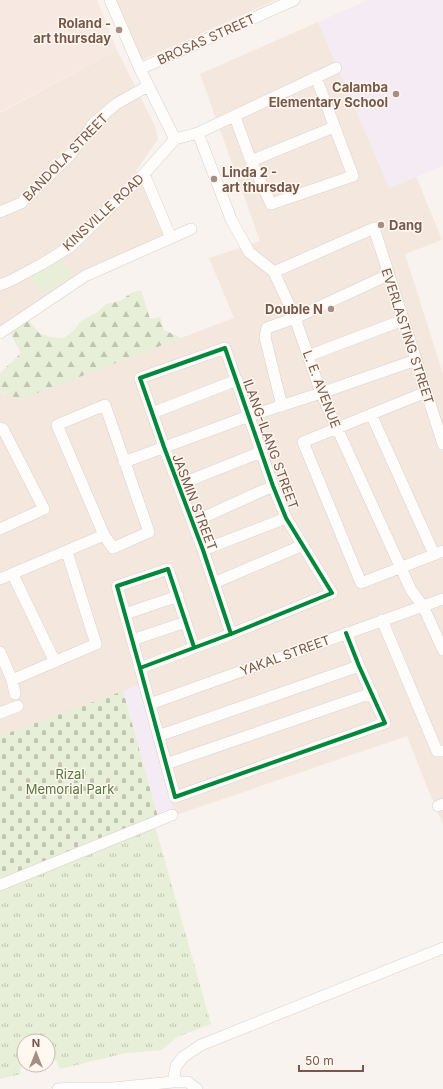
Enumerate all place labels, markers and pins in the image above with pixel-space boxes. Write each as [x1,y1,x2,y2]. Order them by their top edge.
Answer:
place label: Roland - art thursday [33,15,111,46]
marker: Roland - art thursday [114,25,124,35]
place label: Calamba Elementary School [269,79,388,110]
marker: Calamba Elementary School [391,89,401,99]
place label: Linda 2 - art thursday [222,164,300,195]
marker: Linda 2 - art thursday [209,174,219,184]
place label: Dang [389,217,422,233]
marker: Dang [376,220,386,230]
place label: Double N [265,301,323,317]
marker: Double N [326,304,336,314]

